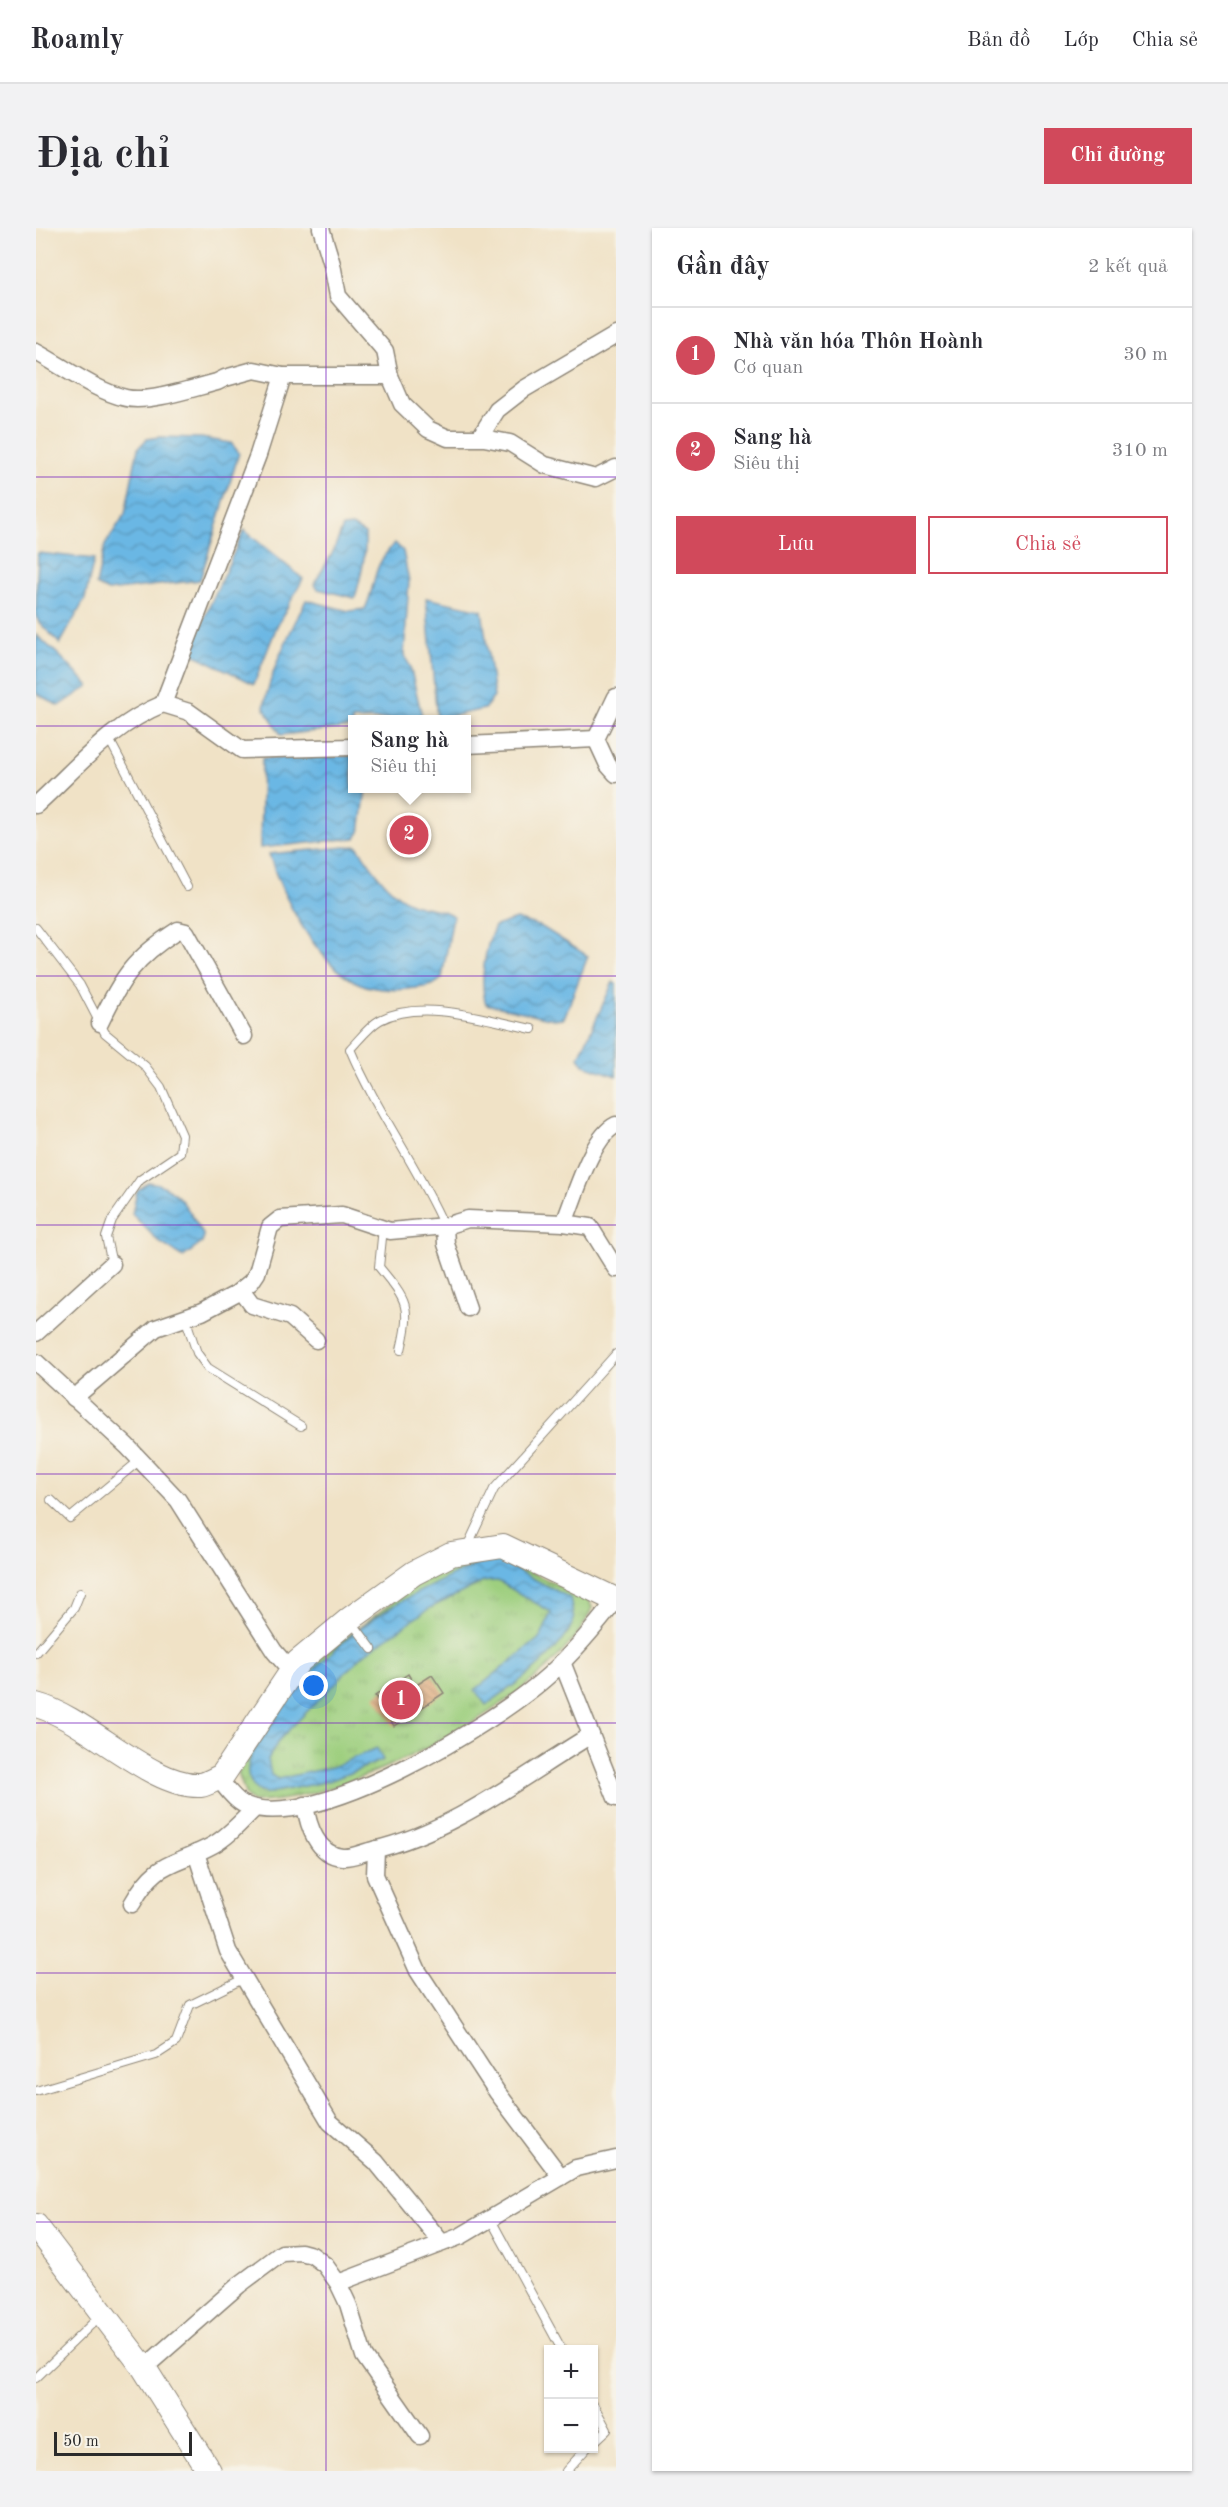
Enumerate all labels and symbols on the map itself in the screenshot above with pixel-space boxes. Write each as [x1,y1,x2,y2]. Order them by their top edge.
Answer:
pin: 2 [390,812,428,858]
your location [299,1671,328,1700]
pin: 1 [382,1678,421,1722]
scale bar [54,2429,192,2456]

